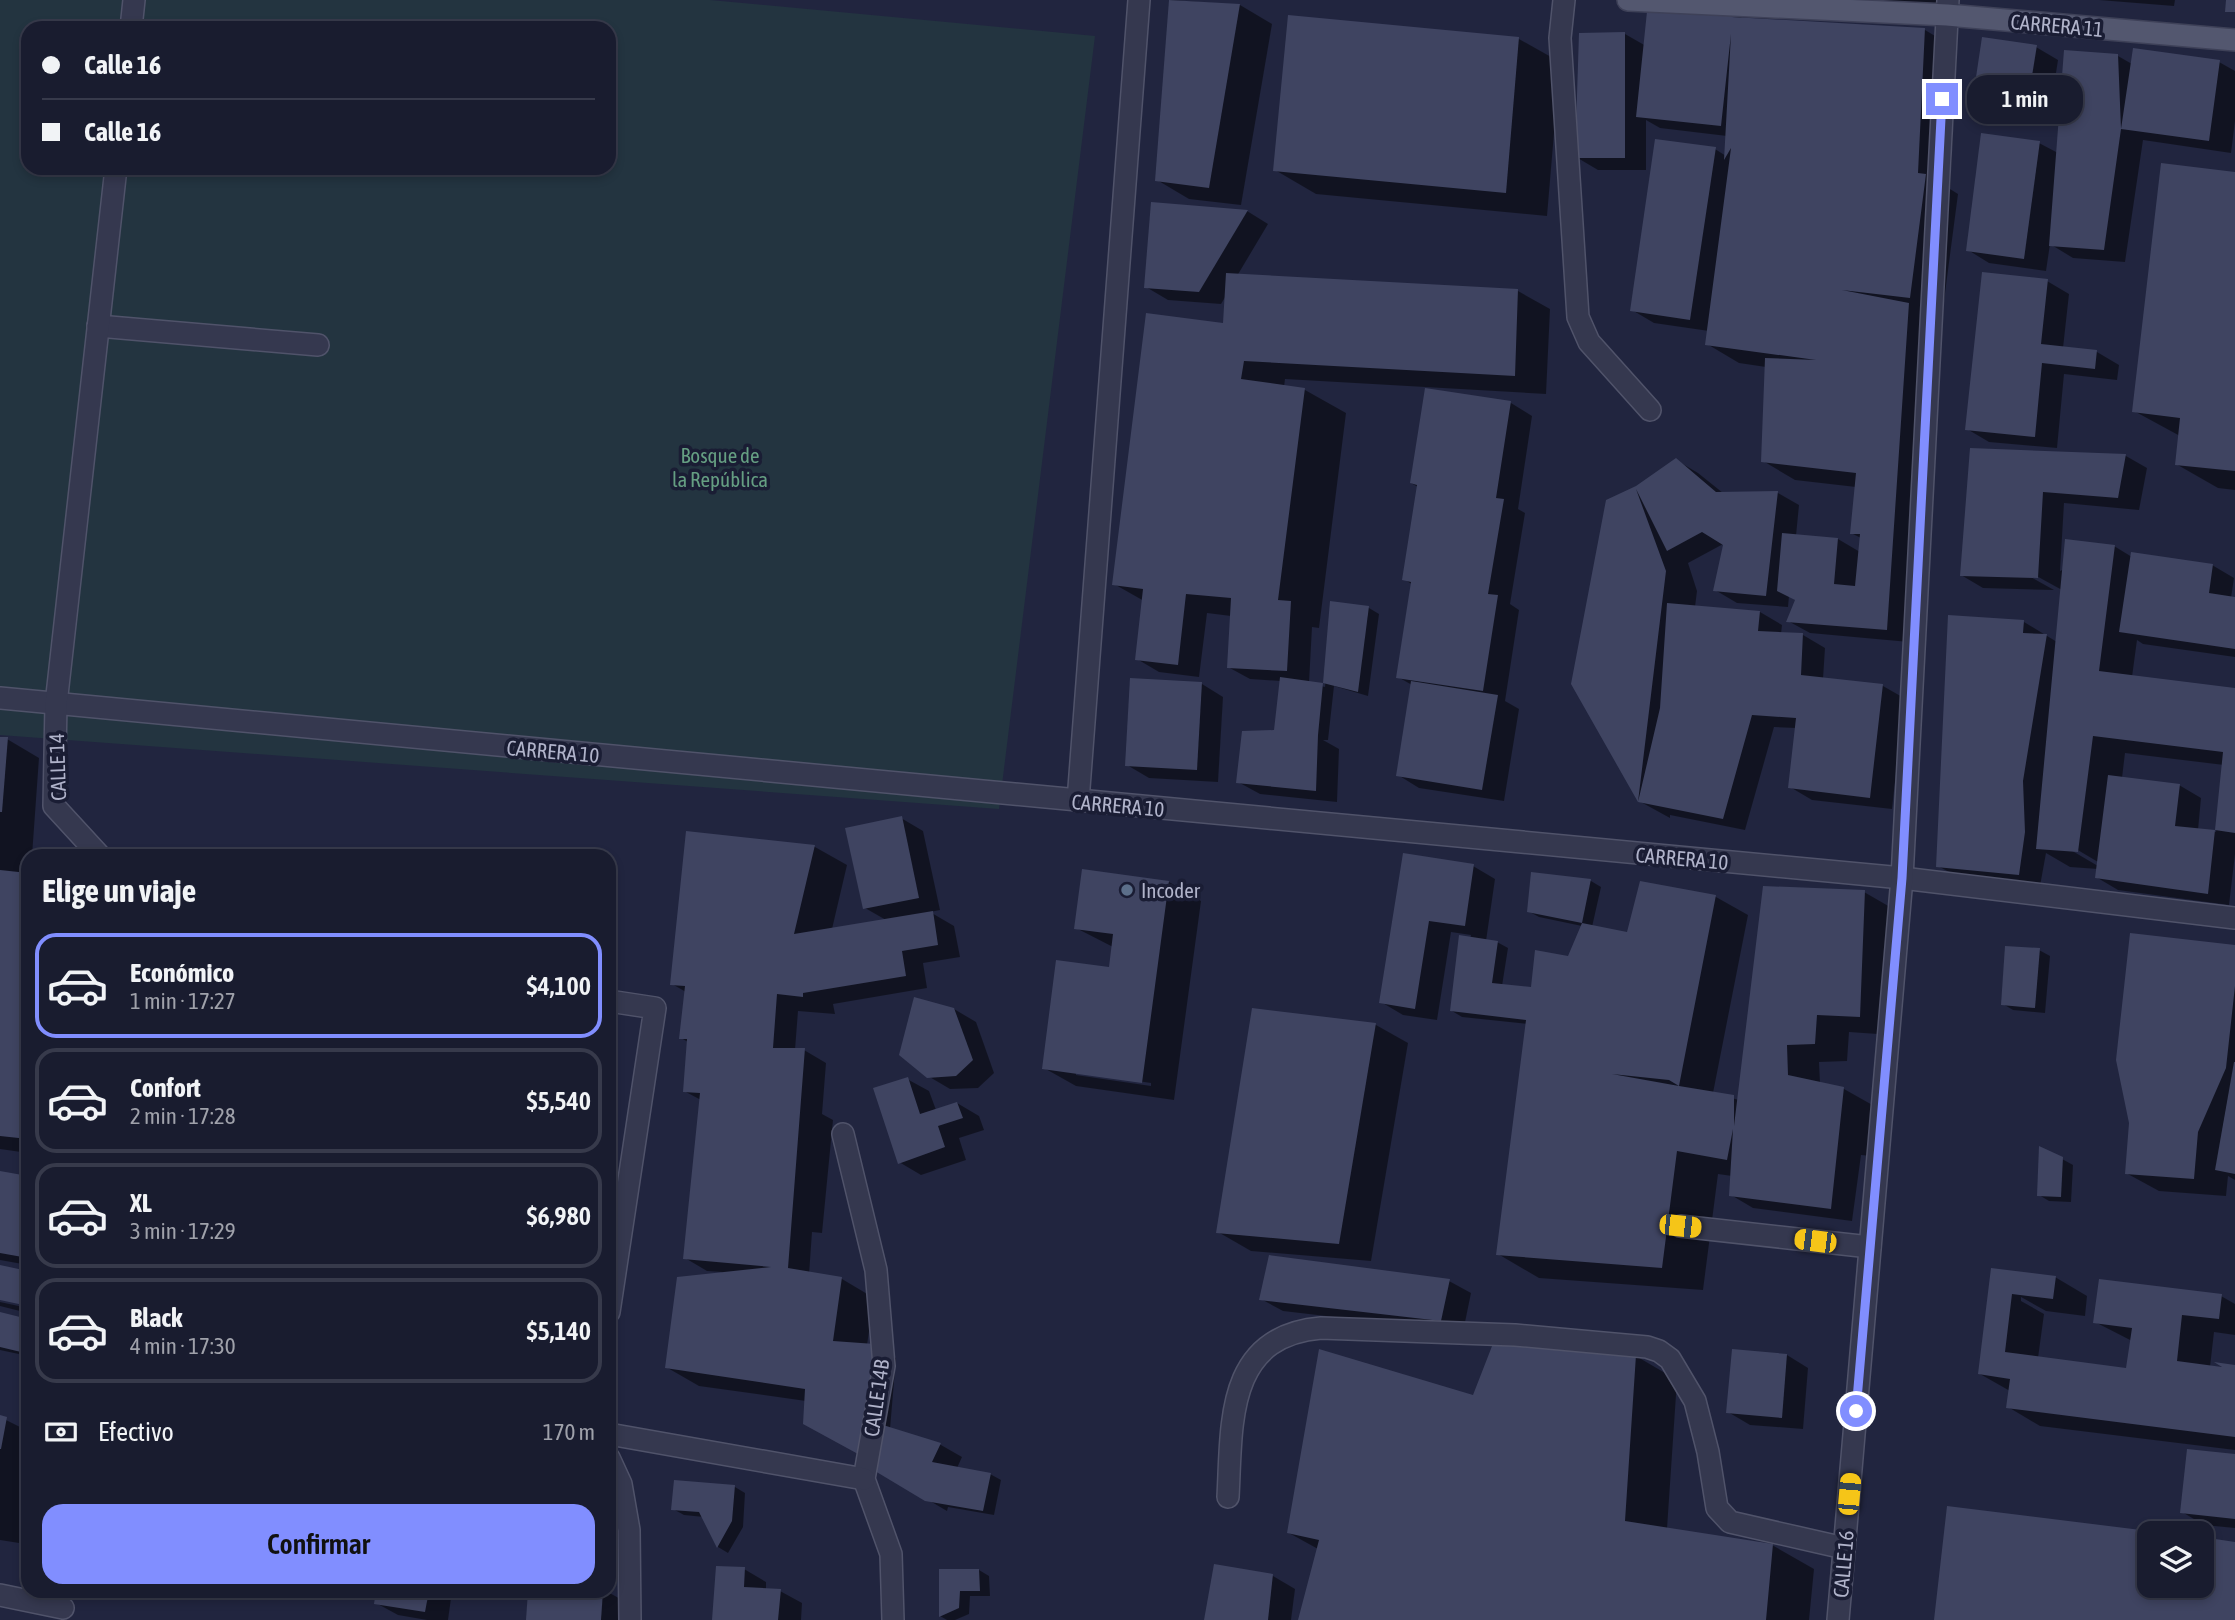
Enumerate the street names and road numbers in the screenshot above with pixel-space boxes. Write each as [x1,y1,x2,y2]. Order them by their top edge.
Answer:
street label: CARRERA 11 [2010,9,2104,41]
street label: CALLE 14 [44,733,70,801]
street label: CARRERA 10 [506,735,601,767]
street label: CARRERA 10 [1071,789,1166,821]
street label: CARRERA 10 [1635,842,1730,874]
street label: CALLE 14B [859,1358,893,1438]
street label: CALLE 16 [1828,1529,1858,1599]

